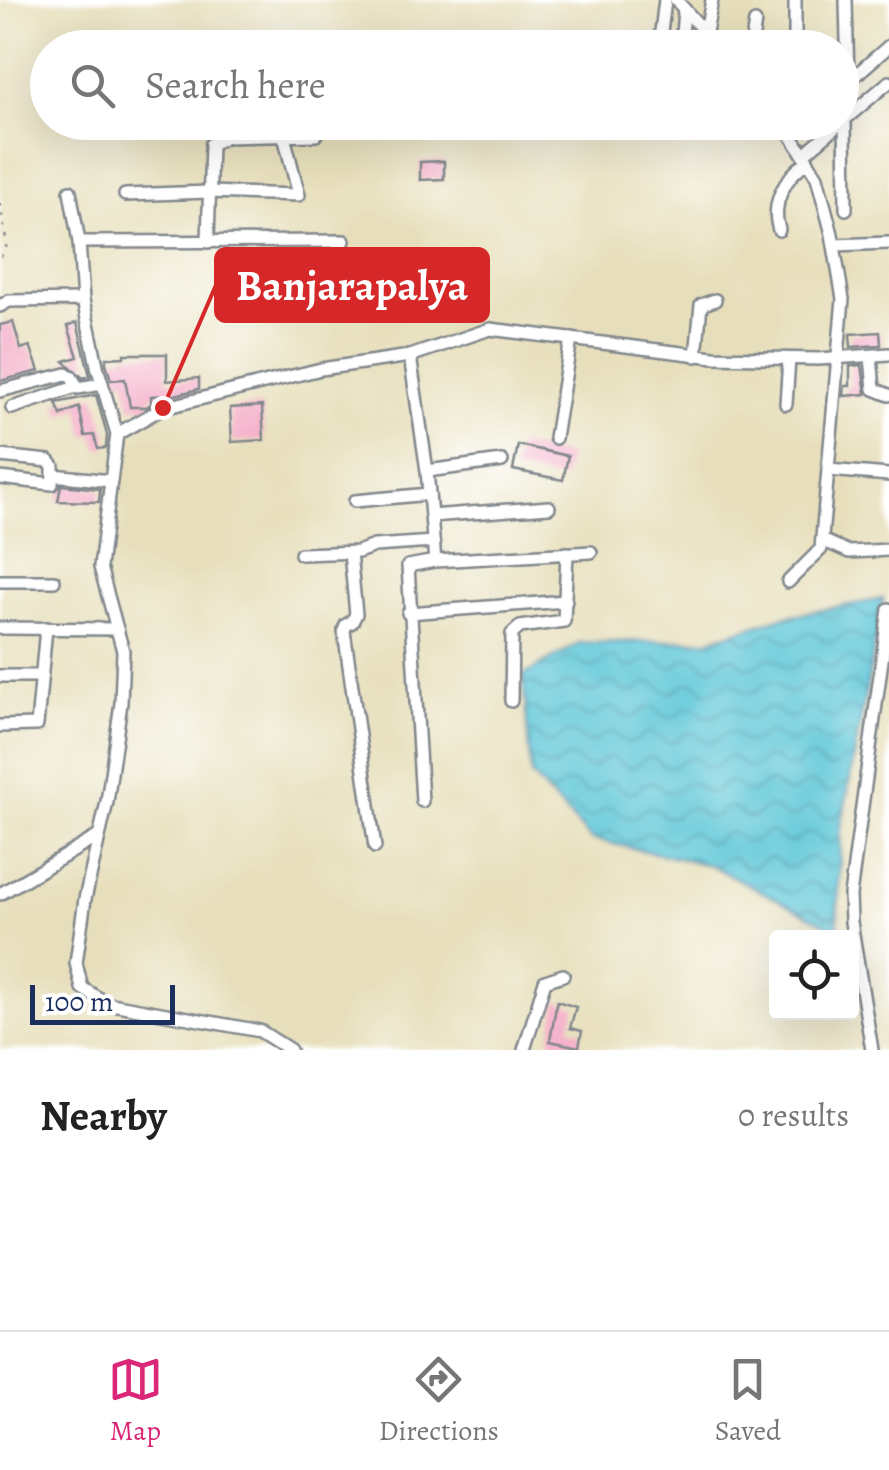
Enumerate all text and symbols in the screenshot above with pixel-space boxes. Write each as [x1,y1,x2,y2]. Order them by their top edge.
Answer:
search box [30,30,859,140]
icon: search [65,58,120,113]
text: Search here [145,59,326,111]
callout: Banjarapalya [216,249,488,321]
text: Banjarapalya [236,257,469,314]
map controls [769,930,859,1020]
button: locate [769,930,859,1020]
scale bar [30,980,175,1024]
text: 100 m [45,983,113,1021]
text: Nearby [40,1087,167,1144]
text: 0 results [738,1093,849,1137]
tab: Map [108,1352,163,1450]
tab: Directions [379,1352,499,1450]
tab: Saved [715,1352,781,1450]

